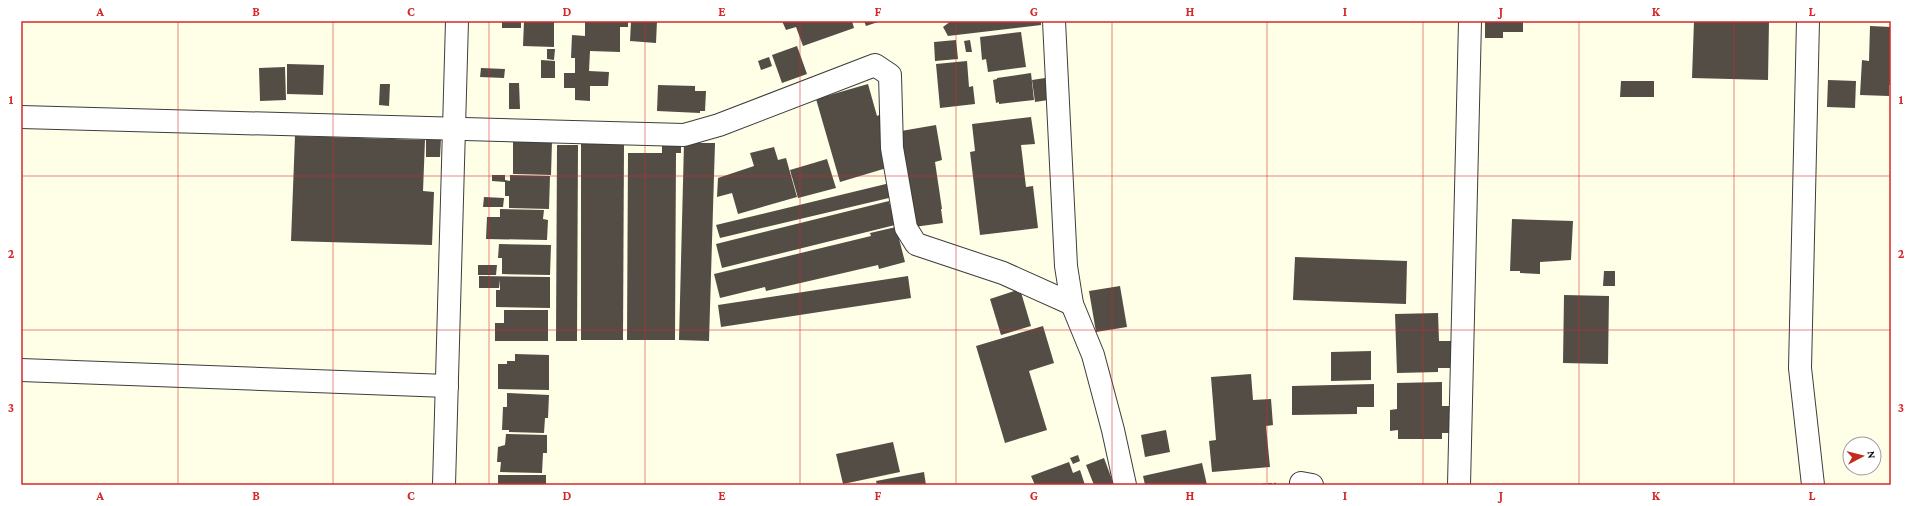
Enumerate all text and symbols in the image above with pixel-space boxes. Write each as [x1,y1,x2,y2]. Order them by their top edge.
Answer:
text: A [95,4,104,19]
text: B [252,4,260,19]
text: C [407,4,415,19]
text: D [563,4,572,19]
text: E [718,4,726,19]
text: F [875,4,882,19]
text: G [1030,4,1038,19]
text: H [1186,4,1195,19]
text: I [1343,4,1347,19]
text: J [1497,4,1503,19]
text: K [1652,4,1661,19]
text: L [1809,4,1816,19]
text: 1 [9,92,14,107]
text: 1 [1899,92,1904,107]
text: 2 [8,246,15,261]
text: 2 [1898,246,1905,261]
text: 3 [8,400,14,415]
text: 3 [1898,400,1904,415]
north arrow [1842,436,1882,476]
text: N [1866,450,1878,460]
text: A [95,488,104,503]
text: B [252,488,260,503]
text: C [407,488,415,503]
text: D [563,488,572,503]
text: E [718,488,726,503]
text: F [875,488,882,503]
text: G [1030,488,1038,503]
text: H [1186,488,1195,503]
text: I [1343,488,1347,503]
text: J [1497,488,1503,503]
text: K [1652,488,1661,503]
text: L [1809,488,1816,503]

